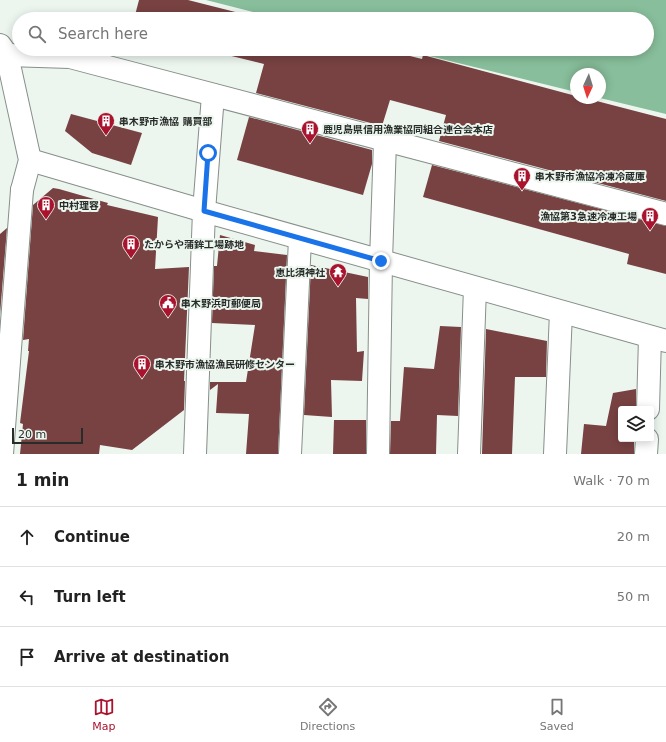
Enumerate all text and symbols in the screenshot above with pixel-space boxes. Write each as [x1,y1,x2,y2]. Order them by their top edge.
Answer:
search box [12,12,654,56]
icon: search [26,23,48,45]
text: Search here [58,25,148,43]
north arrow [570,68,606,104]
building icon: 串木野市漁協 購買部 [96,111,116,136]
place label: 串木野市漁協 購買部 [119,116,212,127]
building icon: 鹿児島県信用漁業協同組合連合会本店 [300,119,320,144]
place label: 鹿児島県信用漁業協同組合連合会本店 [323,124,493,135]
route start [199,144,217,162]
building icon: 串木野市漁協冷凍冷蔵庫 [512,166,532,191]
place label: 串木野市漁協冷凍冷蔵庫 [535,171,645,182]
building icon: 中村理容 [36,195,56,220]
place label: 中村理容 [59,200,99,211]
building icon: 漁協第3急速冷凍工場 [640,206,660,231]
place label: 漁協第3急速冷凍工場 [540,211,637,222]
building icon: たからや蒲鉾工場跡地 [121,234,141,259]
place label: たからや蒲鉾工場跡地 [144,239,244,250]
route end [372,252,390,270]
temple icon: 恵比須神社 [328,262,348,287]
place label: 恵比須神社 [275,267,326,278]
public building icon: 串木野浜町郵便局 [158,293,178,318]
place label: 串木野浜町郵便局 [181,298,261,309]
building icon: 串木野市漁協漁民研修センター [132,354,152,379]
place label: 串木野市漁協漁民研修センター [155,359,295,370]
map controls [618,406,654,442]
button: layers [618,406,654,442]
scale bar [12,426,83,445]
text: 20 m [18,428,46,441]
text: 1 min [16,470,69,490]
text: Walk · 70 m [573,473,650,488]
icon: ahead [16,526,38,548]
text: Continue [54,528,130,546]
text: 20 m [617,529,650,544]
icon: left [16,586,38,608]
text: Turn left [54,588,126,606]
text: 50 m [617,589,650,604]
icon: arrive [16,646,38,668]
text: Arrive at destination [54,648,229,666]
tab: Map [92,696,115,733]
tab: Directions [300,696,355,733]
tab: Saved [540,696,574,733]

